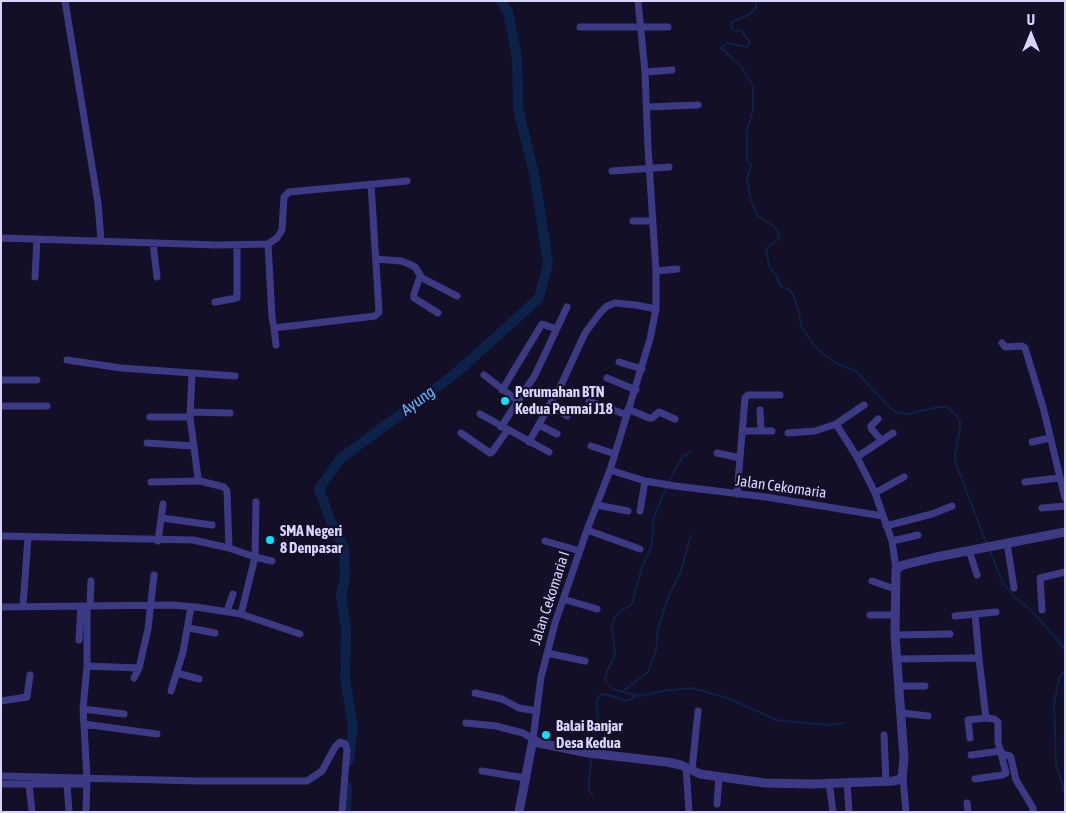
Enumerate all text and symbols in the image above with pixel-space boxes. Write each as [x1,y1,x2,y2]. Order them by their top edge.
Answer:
north arrow [1006,10,1056,60]
text: U [1027,12,1035,28]
water label: Ayung [397,382,439,420]
place label: Perumahan BTN Kedua Permai J18 [515,383,613,418]
marker: Perumahan BTN Kedua Permai J18 [499,395,511,407]
street label: Jalan Cekomaria [734,472,828,502]
place label: SMA Negeri 8 Denpasar [280,522,342,557]
marker: SMA Negeri 8 Denpasar [264,534,276,546]
street label: Jalan Cekomaria I [526,549,574,647]
place label: Balai Banjar Desa Kedua [556,717,623,752]
marker: Balai Banjar Desa Kedua [540,729,552,741]

